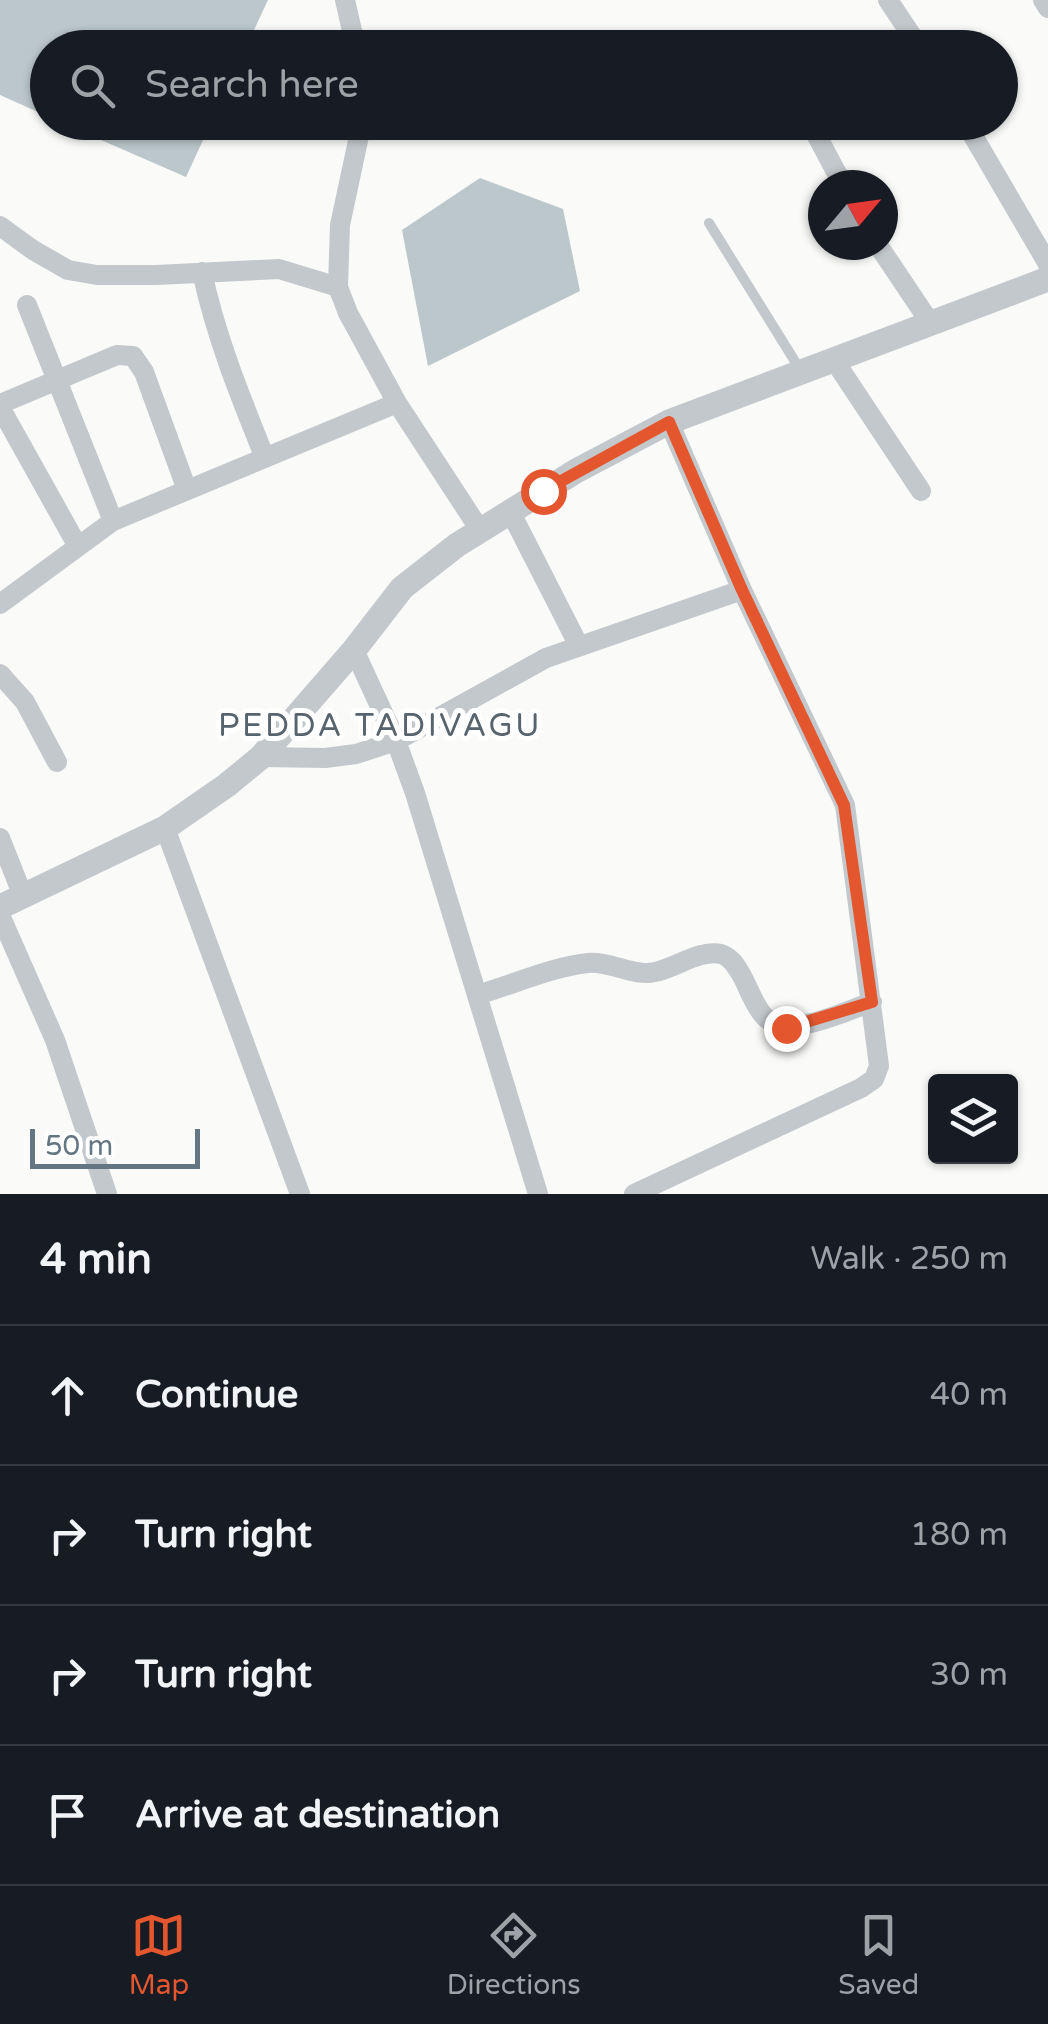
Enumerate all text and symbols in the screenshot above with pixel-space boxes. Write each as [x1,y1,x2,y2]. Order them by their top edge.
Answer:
search box [30,30,1018,140]
icon: search [65,58,120,113]
text: Search here [145,62,359,108]
north arrow [808,170,898,260]
route start [521,469,567,515]
district label: PEDDA TADIVAGU [218,707,542,745]
route end [764,1006,810,1052]
map controls [928,1074,1018,1164]
button: layers [928,1074,1018,1164]
scale bar [30,1124,200,1168]
text: 50 m [45,1129,113,1163]
text: 4 min [40,1234,152,1285]
text: Walk · 250 m [811,1240,1008,1278]
icon: ahead [40,1368,95,1423]
text: Continue [135,1372,298,1418]
text: 40 m [930,1376,1008,1414]
icon: right [40,1508,95,1563]
text: Turn right [135,1512,312,1558]
text: 180 m [910,1516,1008,1554]
icon: right [40,1648,95,1703]
text: Turn right [135,1652,312,1698]
text: 30 m [930,1656,1008,1694]
icon: arrive [40,1788,95,1843]
text: Arrive at destination [135,1792,500,1838]
tab: Map [129,1908,189,2002]
tab: Directions [447,1908,581,2002]
tab: Saved [838,1908,919,2002]

